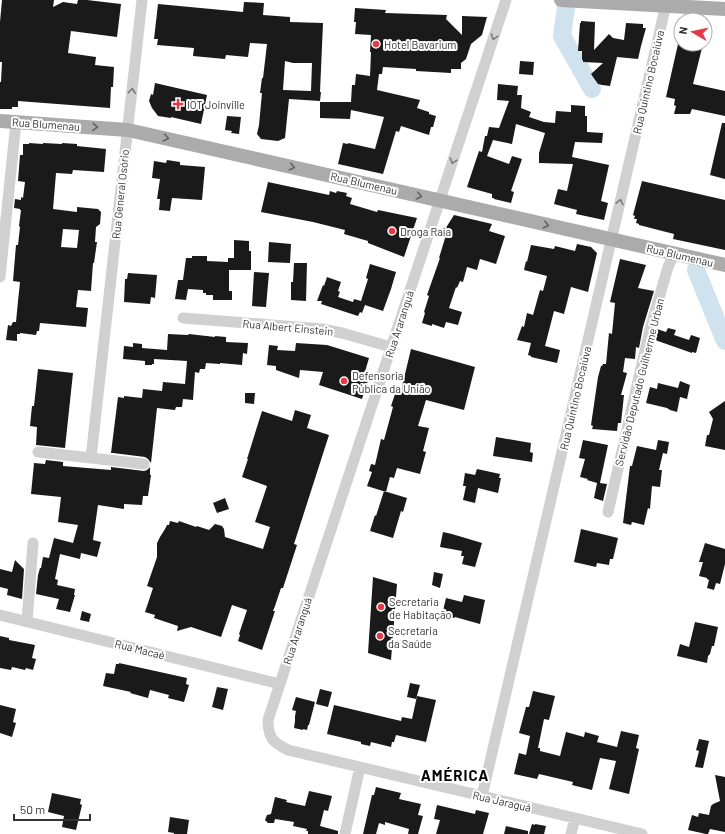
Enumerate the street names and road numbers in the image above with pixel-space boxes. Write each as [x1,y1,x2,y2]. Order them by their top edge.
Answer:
street label: Rua Quintino Bocaiúva [630,29,666,135]
street label: Rua Blumenau [12,115,81,133]
street label: Rua General Osório [109,149,131,239]
street label: Rua Blumenau [329,169,399,197]
street label: Rua Blumenau [645,241,715,269]
street label: Rua Araranguá [382,289,416,359]
street label: Servidão Deputado Guilherme Urban [612,297,666,467]
street label: Rua Albert Einstein [242,317,334,337]
street label: Rua Quintino Bocaiúva [557,345,593,451]
street label: Rua Araranguá [280,596,314,666]
street label: Rua Macaé [114,637,167,662]
street label: Rua Jaraguá [472,788,532,814]

